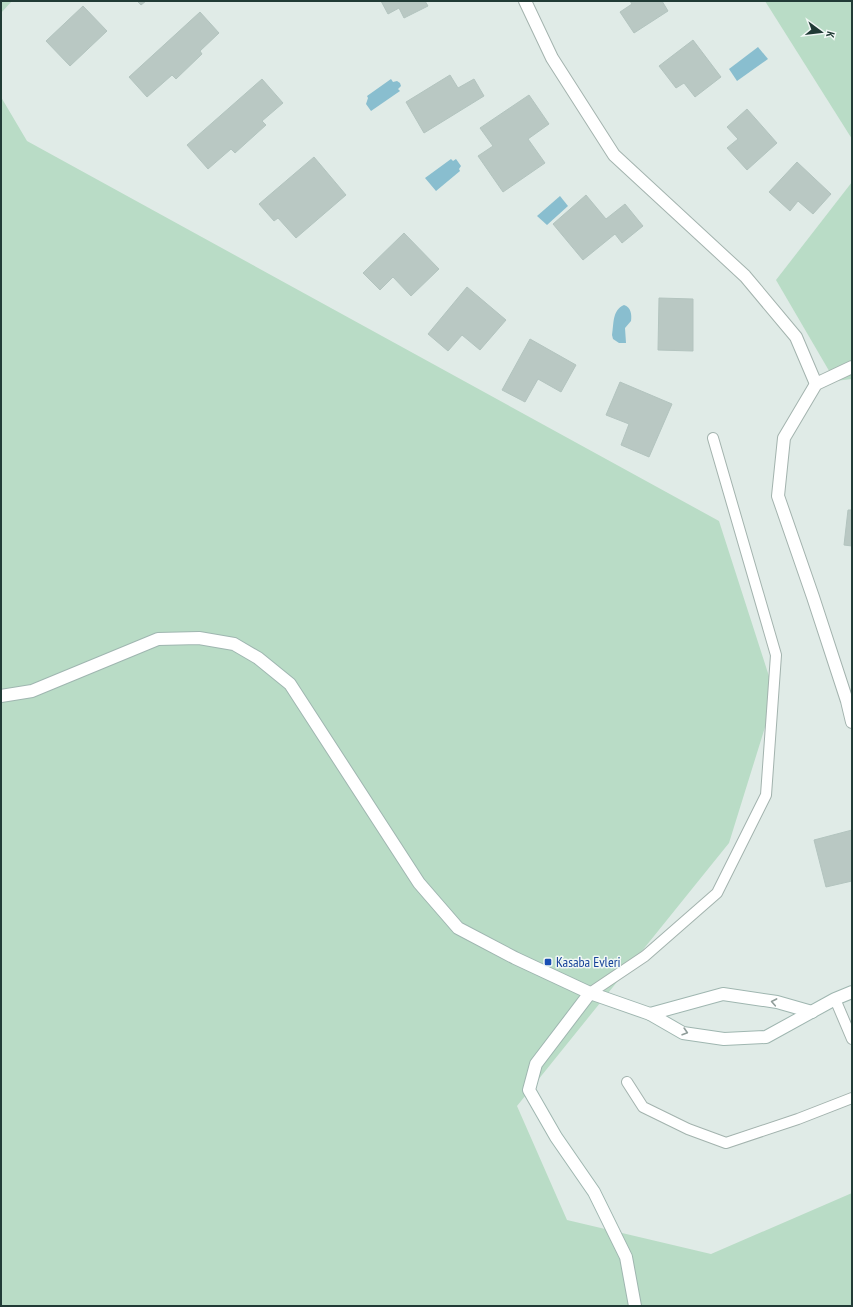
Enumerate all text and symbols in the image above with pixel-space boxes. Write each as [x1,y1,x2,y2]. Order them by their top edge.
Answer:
north arrow [801,12,841,52]
text: K [823,30,838,39]
place label: Kasaba Evleri [556,953,621,971]
marker: Kasaba Evleri [543,957,553,967]
one-way arrow [771,998,777,1007]
one-way arrow [681,1027,688,1036]

